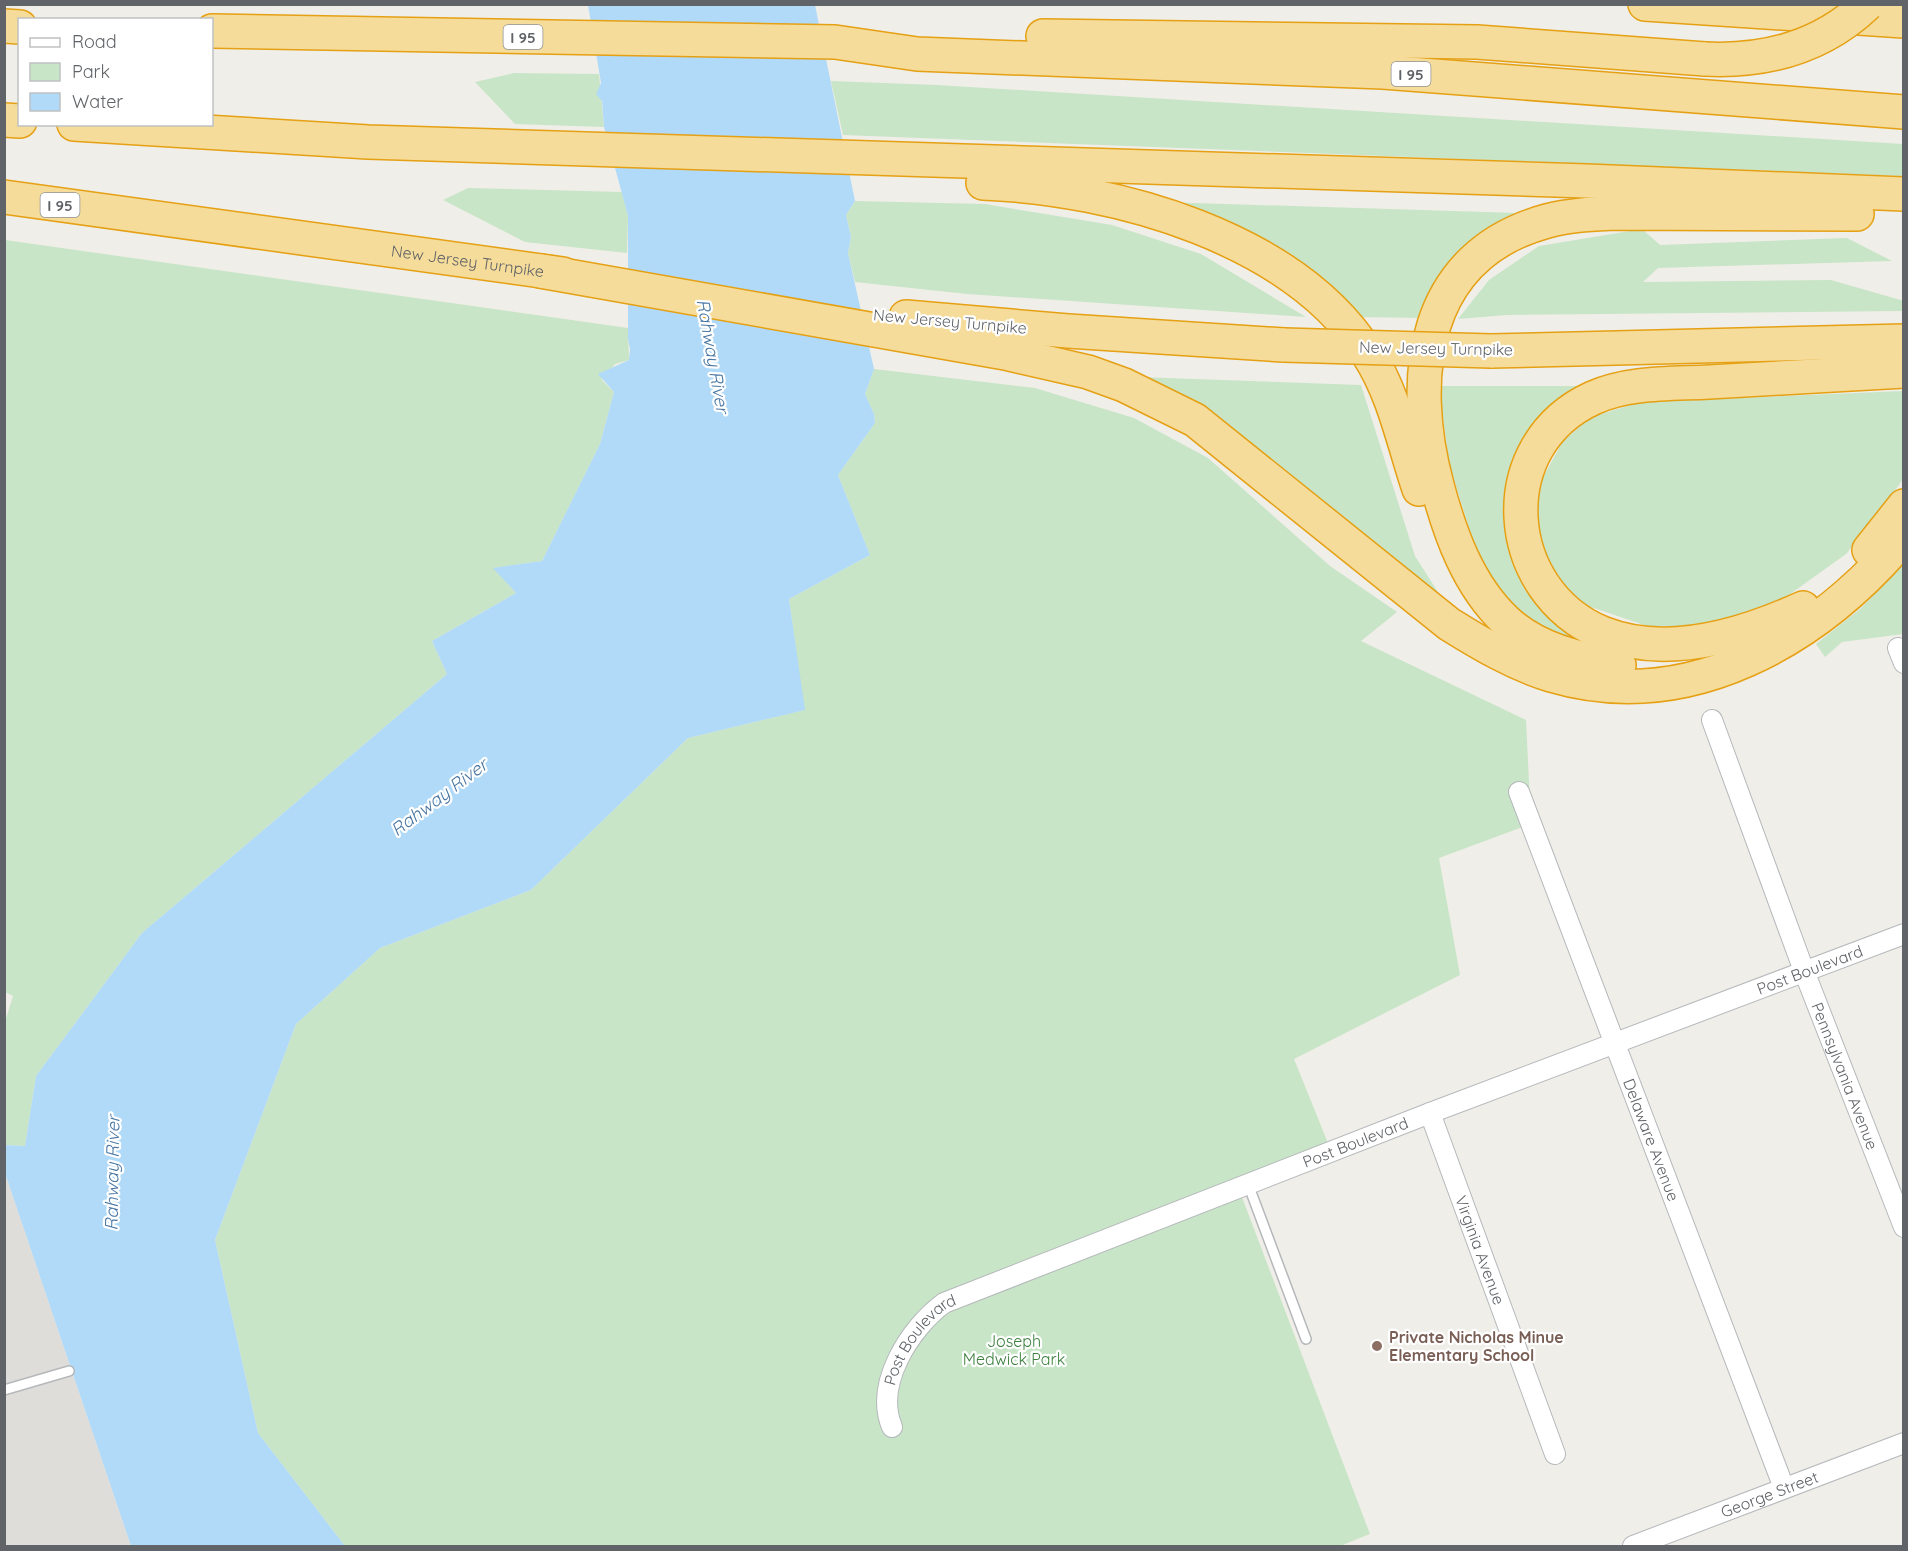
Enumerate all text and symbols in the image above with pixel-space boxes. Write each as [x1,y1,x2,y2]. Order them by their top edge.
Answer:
legend [18,18,213,126]
road number: I 95 [504,25,542,49]
text: Road [72,30,117,53]
text: Park [72,60,110,83]
road number: I 95 [1392,62,1430,86]
text: Water [72,90,123,113]
road number: I 95 [40,193,80,217]
street label: New Jersey Turnpike [390,240,545,281]
water label: Rahway River [692,297,735,417]
street label: New Jersey Turnpike [872,304,1028,338]
street label: New Jersey Turnpike [1359,337,1513,359]
water label: Rahway River [386,752,494,841]
street label: Post Boulevard [1754,941,1865,999]
street label: Pennsylvania Avenue [1807,999,1883,1152]
street label: Delaware Avenue [1619,1075,1684,1204]
water label: Rahway River [99,1113,125,1231]
street label: Post Boulevard [1300,1113,1411,1172]
street label: Virginia Avenue [1451,1193,1509,1307]
street label: Post Boulevard [879,1289,958,1387]
place label: Private Nicholas Minue Elementary School [1389,1327,1564,1365]
park label: Joseph Medwick Park [963,1331,1065,1369]
marker: Private Nicholas Minue Elementary School [1370,1339,1384,1353]
street label: George Street [1718,1467,1821,1522]

